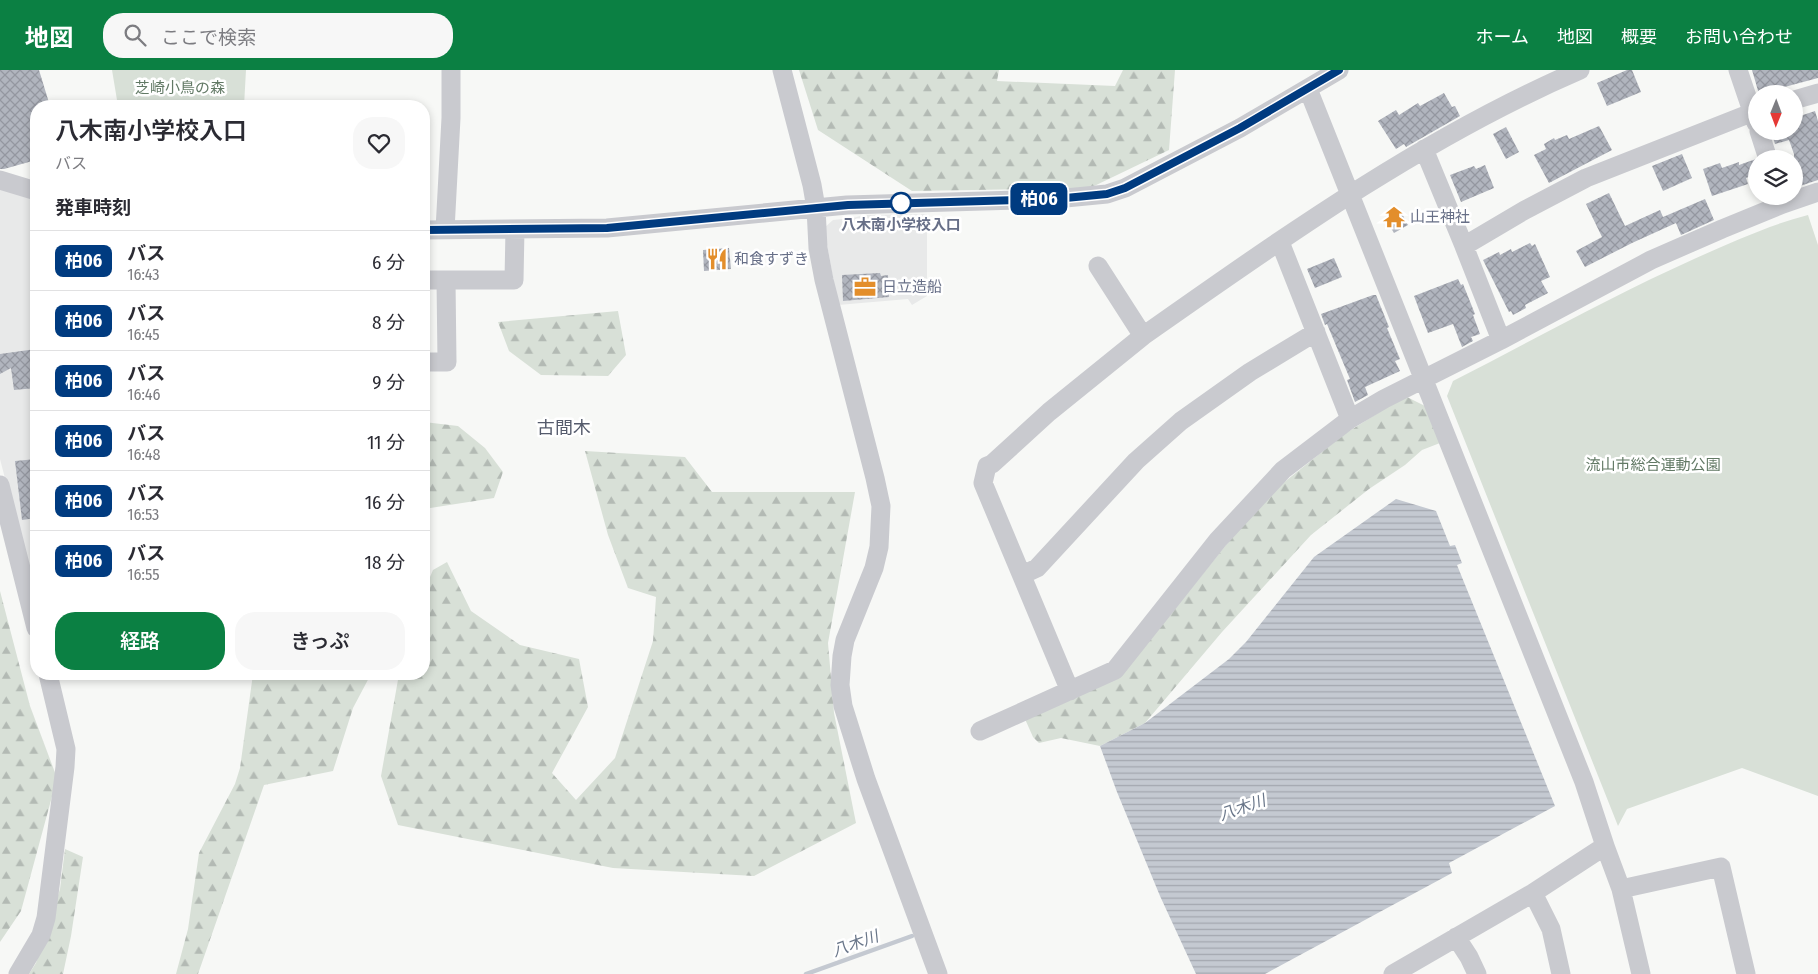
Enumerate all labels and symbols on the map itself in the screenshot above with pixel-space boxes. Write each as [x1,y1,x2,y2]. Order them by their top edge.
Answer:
park label: 芝崎小鳥の森 [135,79,225,97]
north arrow [1748,85,1802,140]
line badge: 柏06 [1010,183,1068,215]
marker: 八木南小学校入口 [890,192,912,214]
temple icon: 山王神社 [1381,204,1407,230]
place label: 山王神社 [1410,208,1470,226]
place label: 八木南小学校入口 [841,216,961,234]
restaurant icon: 和食すずき [704,246,730,272]
place label: 和食すずき [734,250,809,268]
office icon: 日立造船 [852,274,878,300]
place label: 日立造船 [882,278,942,296]
district label: 古間木 [537,417,591,439]
park label: 流山市総合運動公園 [1585,456,1721,474]
water label: 八木川 [1216,790,1270,824]
water label: 八木川 [829,926,883,961]

